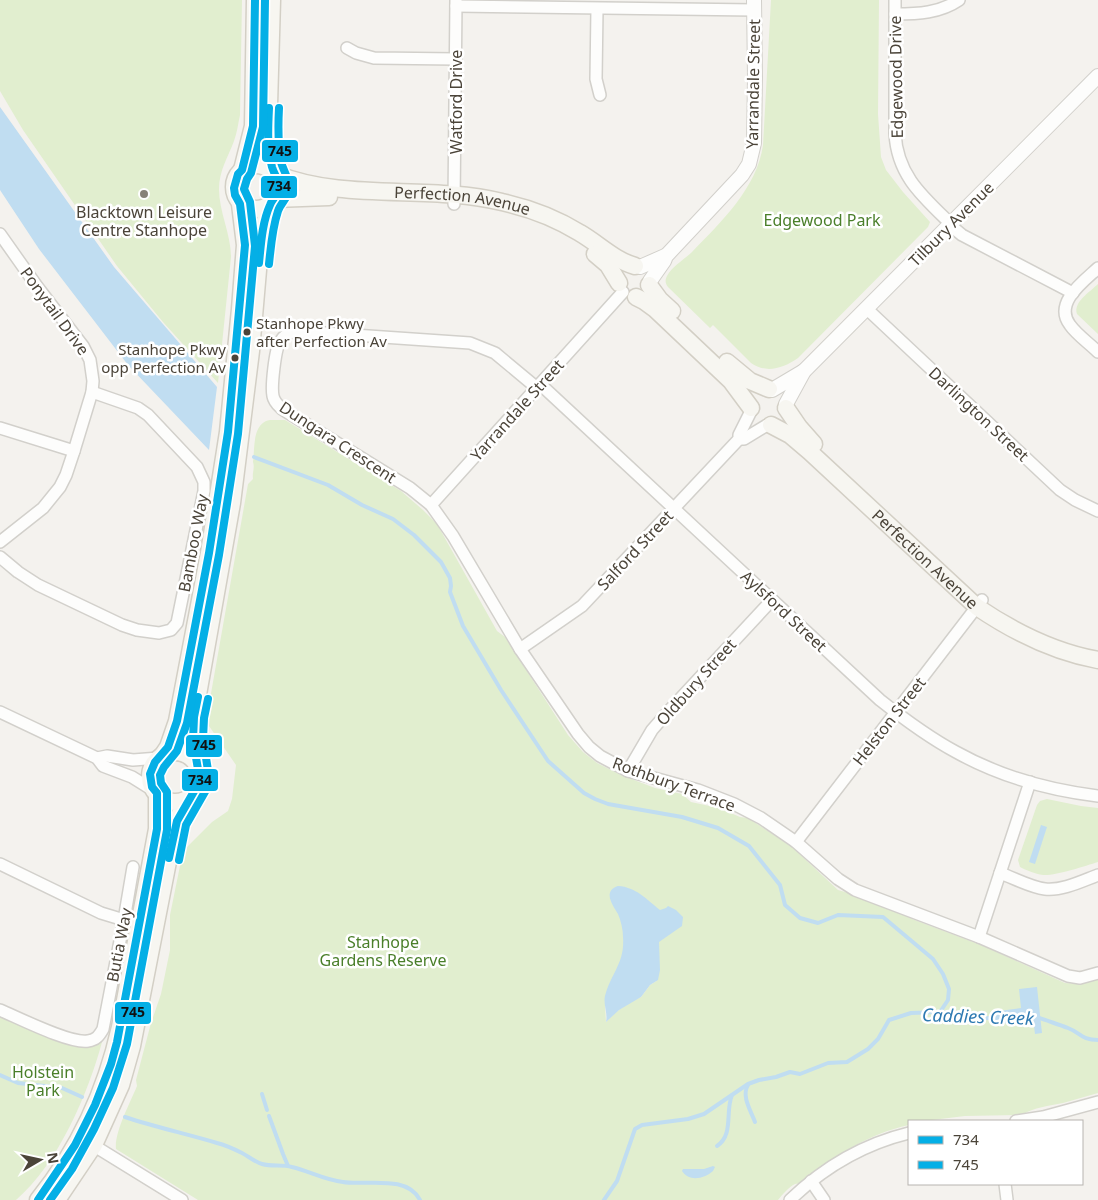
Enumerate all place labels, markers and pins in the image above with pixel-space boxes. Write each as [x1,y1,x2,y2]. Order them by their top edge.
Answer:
marker: Blacktown Leisure Centre Stanhope [138,188,150,200]
place label: Blacktown Leisure Centre Stanhope [76,201,212,241]
place label: Stanhope Pkwy after Perfection Av [256,313,387,351]
marker: Stanhope Pkwy after Perfection Av [242,327,252,337]
place label: Stanhope Pkwy opp Perfection Av [101,339,226,377]
marker: Stanhope Pkwy opp Perfection Av [230,353,240,363]

